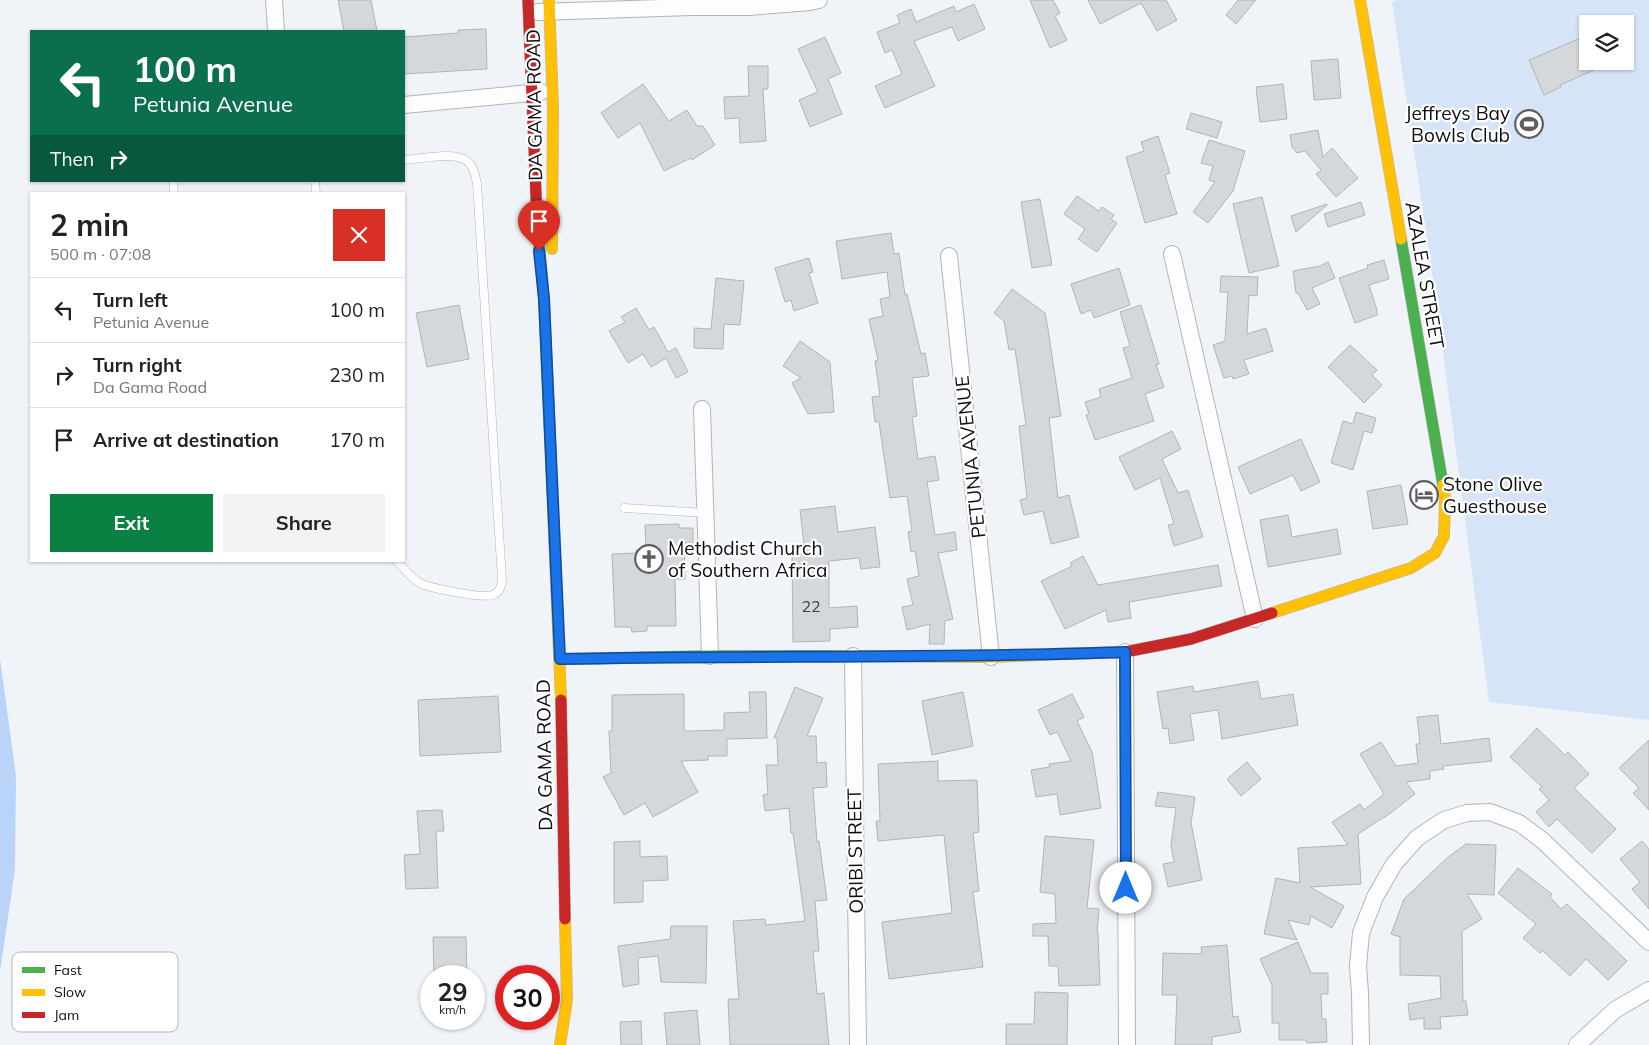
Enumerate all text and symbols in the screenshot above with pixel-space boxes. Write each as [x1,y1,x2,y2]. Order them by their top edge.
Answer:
map controls [1579,15,1634,70]
button: layers [1579,15,1634,70]
street label: DA GAMA ROAD [521,29,547,181]
text: 100 m [133,47,237,91]
icon: left [50,50,115,115]
text: Petunia Avenue [133,90,293,118]
place label: Jeffreys Bay Bowls Club [1405,101,1510,147]
sports icon: Jeffreys Bay Bowls Club [1514,109,1544,139]
icon: right [104,145,132,173]
text: Then [50,147,94,171]
pin [518,200,560,251]
street label: AZALEA STREET [1400,200,1450,351]
text: 2 min [50,206,129,244]
icon: arrive [525,207,553,235]
button: close [333,209,385,261]
text: 500 m · 07:08 [50,244,151,264]
text: Turn left [93,288,168,312]
icon: left [50,296,78,324]
text: 100 m [329,298,385,322]
text: Petunia Avenue [93,312,209,332]
text: Turn right [93,353,182,377]
icon: right [50,361,78,389]
text: 230 m [329,363,385,387]
street label: PETUNIA AVENUE [950,375,990,539]
text: Da Gama Road [93,377,207,397]
icon: arrive [50,426,78,454]
text: Arrive at destination [93,428,279,452]
text: 170 m [329,428,385,452]
place label: Stone Olive Guesthouse [1443,472,1547,518]
hotel icon: Stone Olive Guesthouse [1409,480,1439,510]
button: Exit [50,494,213,552]
button: Share [223,494,385,552]
place label: Methodist Church of Southern Africa [668,536,827,582]
church icon: Methodist Church of Southern Africa [634,544,664,574]
house number: 22 [801,596,821,616]
street label: DA GAMA ROAD [531,679,557,831]
street label: ORIBI STREET [842,788,868,914]
position arrow [1099,861,1151,913]
legend [12,952,178,1032]
text: Fast [54,961,82,979]
speed limit sign: 30 [495,965,560,1030]
text: 29 [437,976,468,1007]
text: Slow [54,983,86,1001]
text: km/h [439,1002,466,1017]
text: Jam [54,1006,79,1024]

